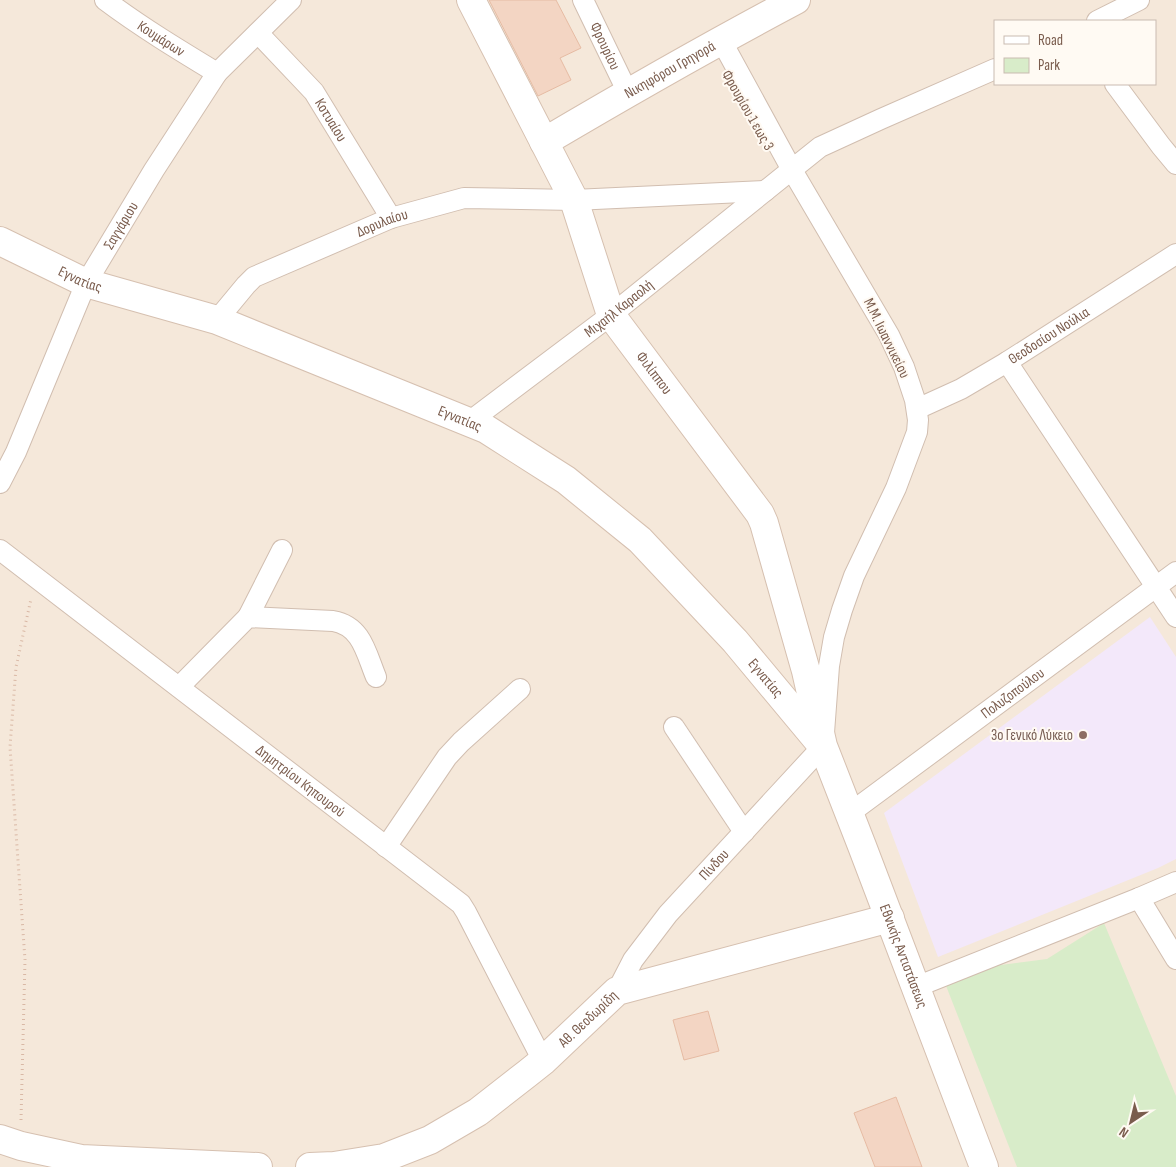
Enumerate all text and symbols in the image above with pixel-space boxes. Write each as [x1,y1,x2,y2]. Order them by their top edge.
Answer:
street label: Κουμάρων [133,17,188,61]
street label: Φρουρίου [585,19,624,73]
legend [994,20,1156,85]
text: Road [1038,31,1063,50]
street label: Νικηφόρου Γρηγορά [621,36,719,103]
text: Park [1038,56,1060,75]
street label: Φρουρίου 1 εως 3 [717,67,778,154]
street label: Κοτυαίου [310,95,351,145]
street label: Σαγγάριου [99,198,143,253]
street label: Δορυλαίου [354,205,410,242]
street label: Εγνατίας [55,262,104,297]
street label: Μιχαήλ Καραολή [581,276,657,342]
street label: Μ.Μ. Ιωαννικείου [859,295,914,381]
street label: Θεοδοσίου Νούλια [1005,302,1094,369]
street label: Φιλίππου [632,348,676,398]
street label: Εγνατίας [435,402,485,436]
street label: Εγνατίας [744,655,787,702]
street label: Πολυζοπούλου [977,664,1048,723]
place label: 3ο Γενικό Λύκειο [991,726,1073,745]
marker: 3ο Γενικό Λύκειο [1077,729,1089,741]
street label: Δημητρίου Κηπουρού [252,741,349,822]
street label: Πίνδου [695,845,733,885]
street label: Εθνικής Αντιστάσεως [875,901,932,1011]
street label: Αθ. Θεοδωρίδη [554,986,622,1052]
north arrow [1106,1097,1156,1147]
text: N [1116,1123,1132,1141]

